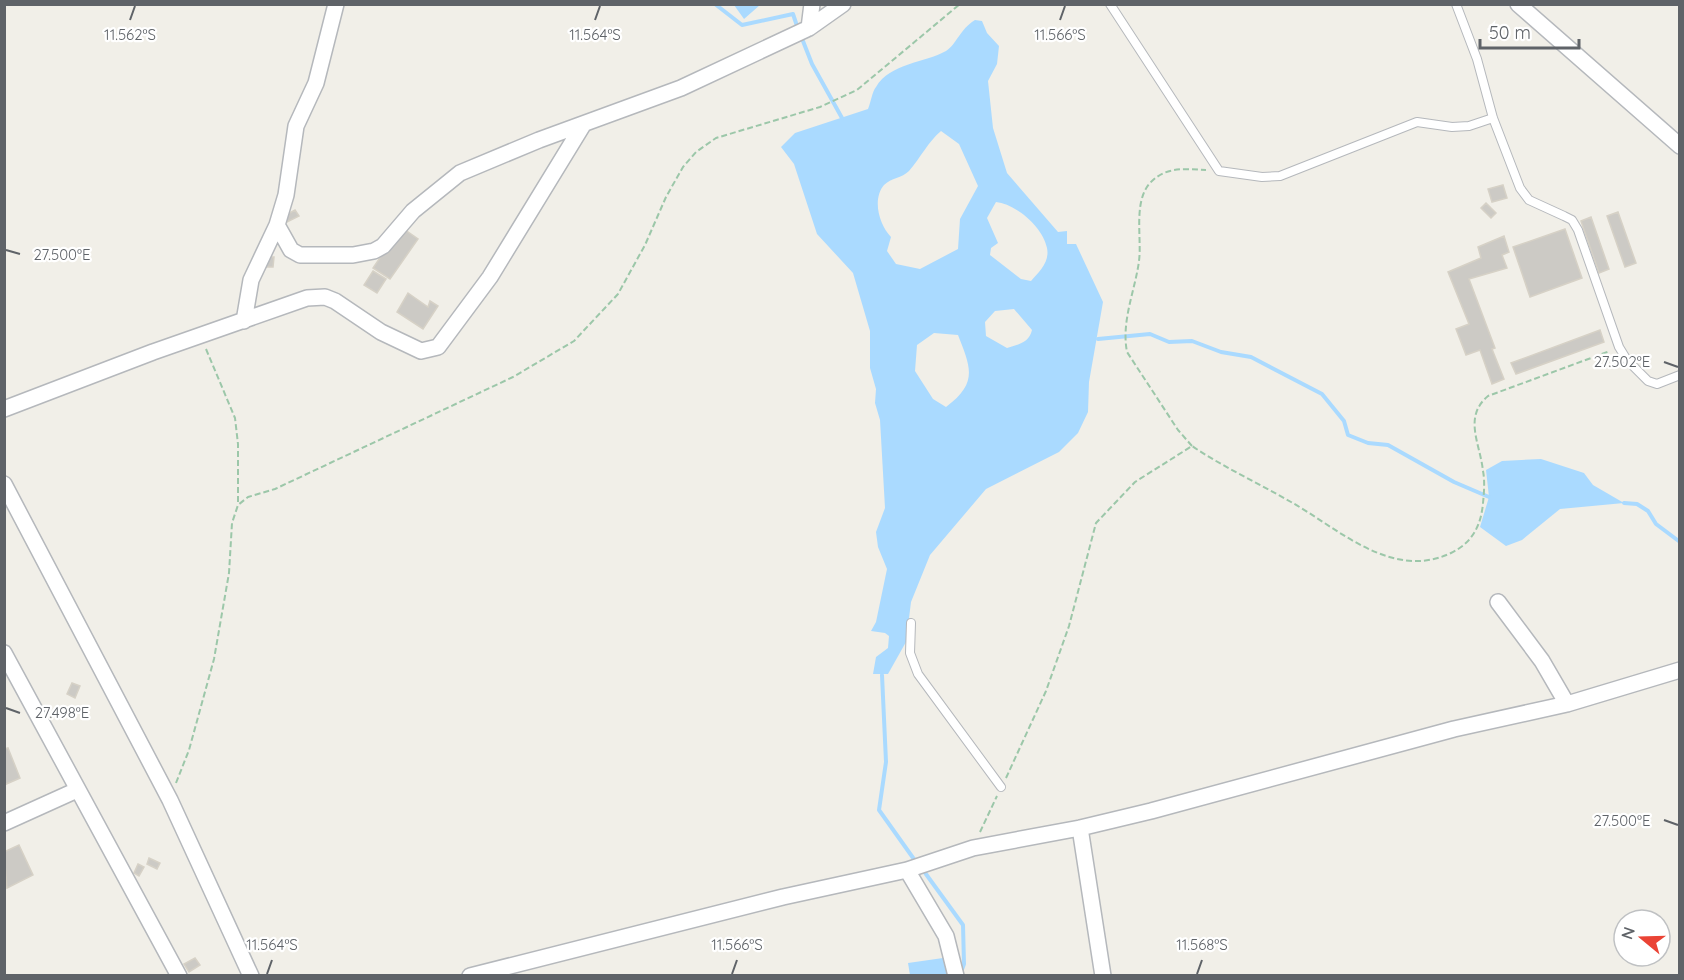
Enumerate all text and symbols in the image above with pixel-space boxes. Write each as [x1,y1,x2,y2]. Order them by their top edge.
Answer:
scale bar [1480,12,1579,50]
text: 50 m [1489,21,1531,44]
text: 11.562°S [104,25,156,44]
text: 11.564°S [569,25,621,44]
text: 11.566°S [1034,25,1086,44]
text: 27.500°E [33,245,91,264]
text: 27.502°E [1594,352,1650,371]
text: 27.498°E [35,703,89,722]
text: 27.500°E [1593,811,1651,830]
north arrow [1612,908,1672,968]
text: N [1616,924,1639,942]
text: 11.564°S [246,935,298,954]
text: 11.566°S [711,935,763,954]
text: 11.568°S [1176,935,1228,954]

